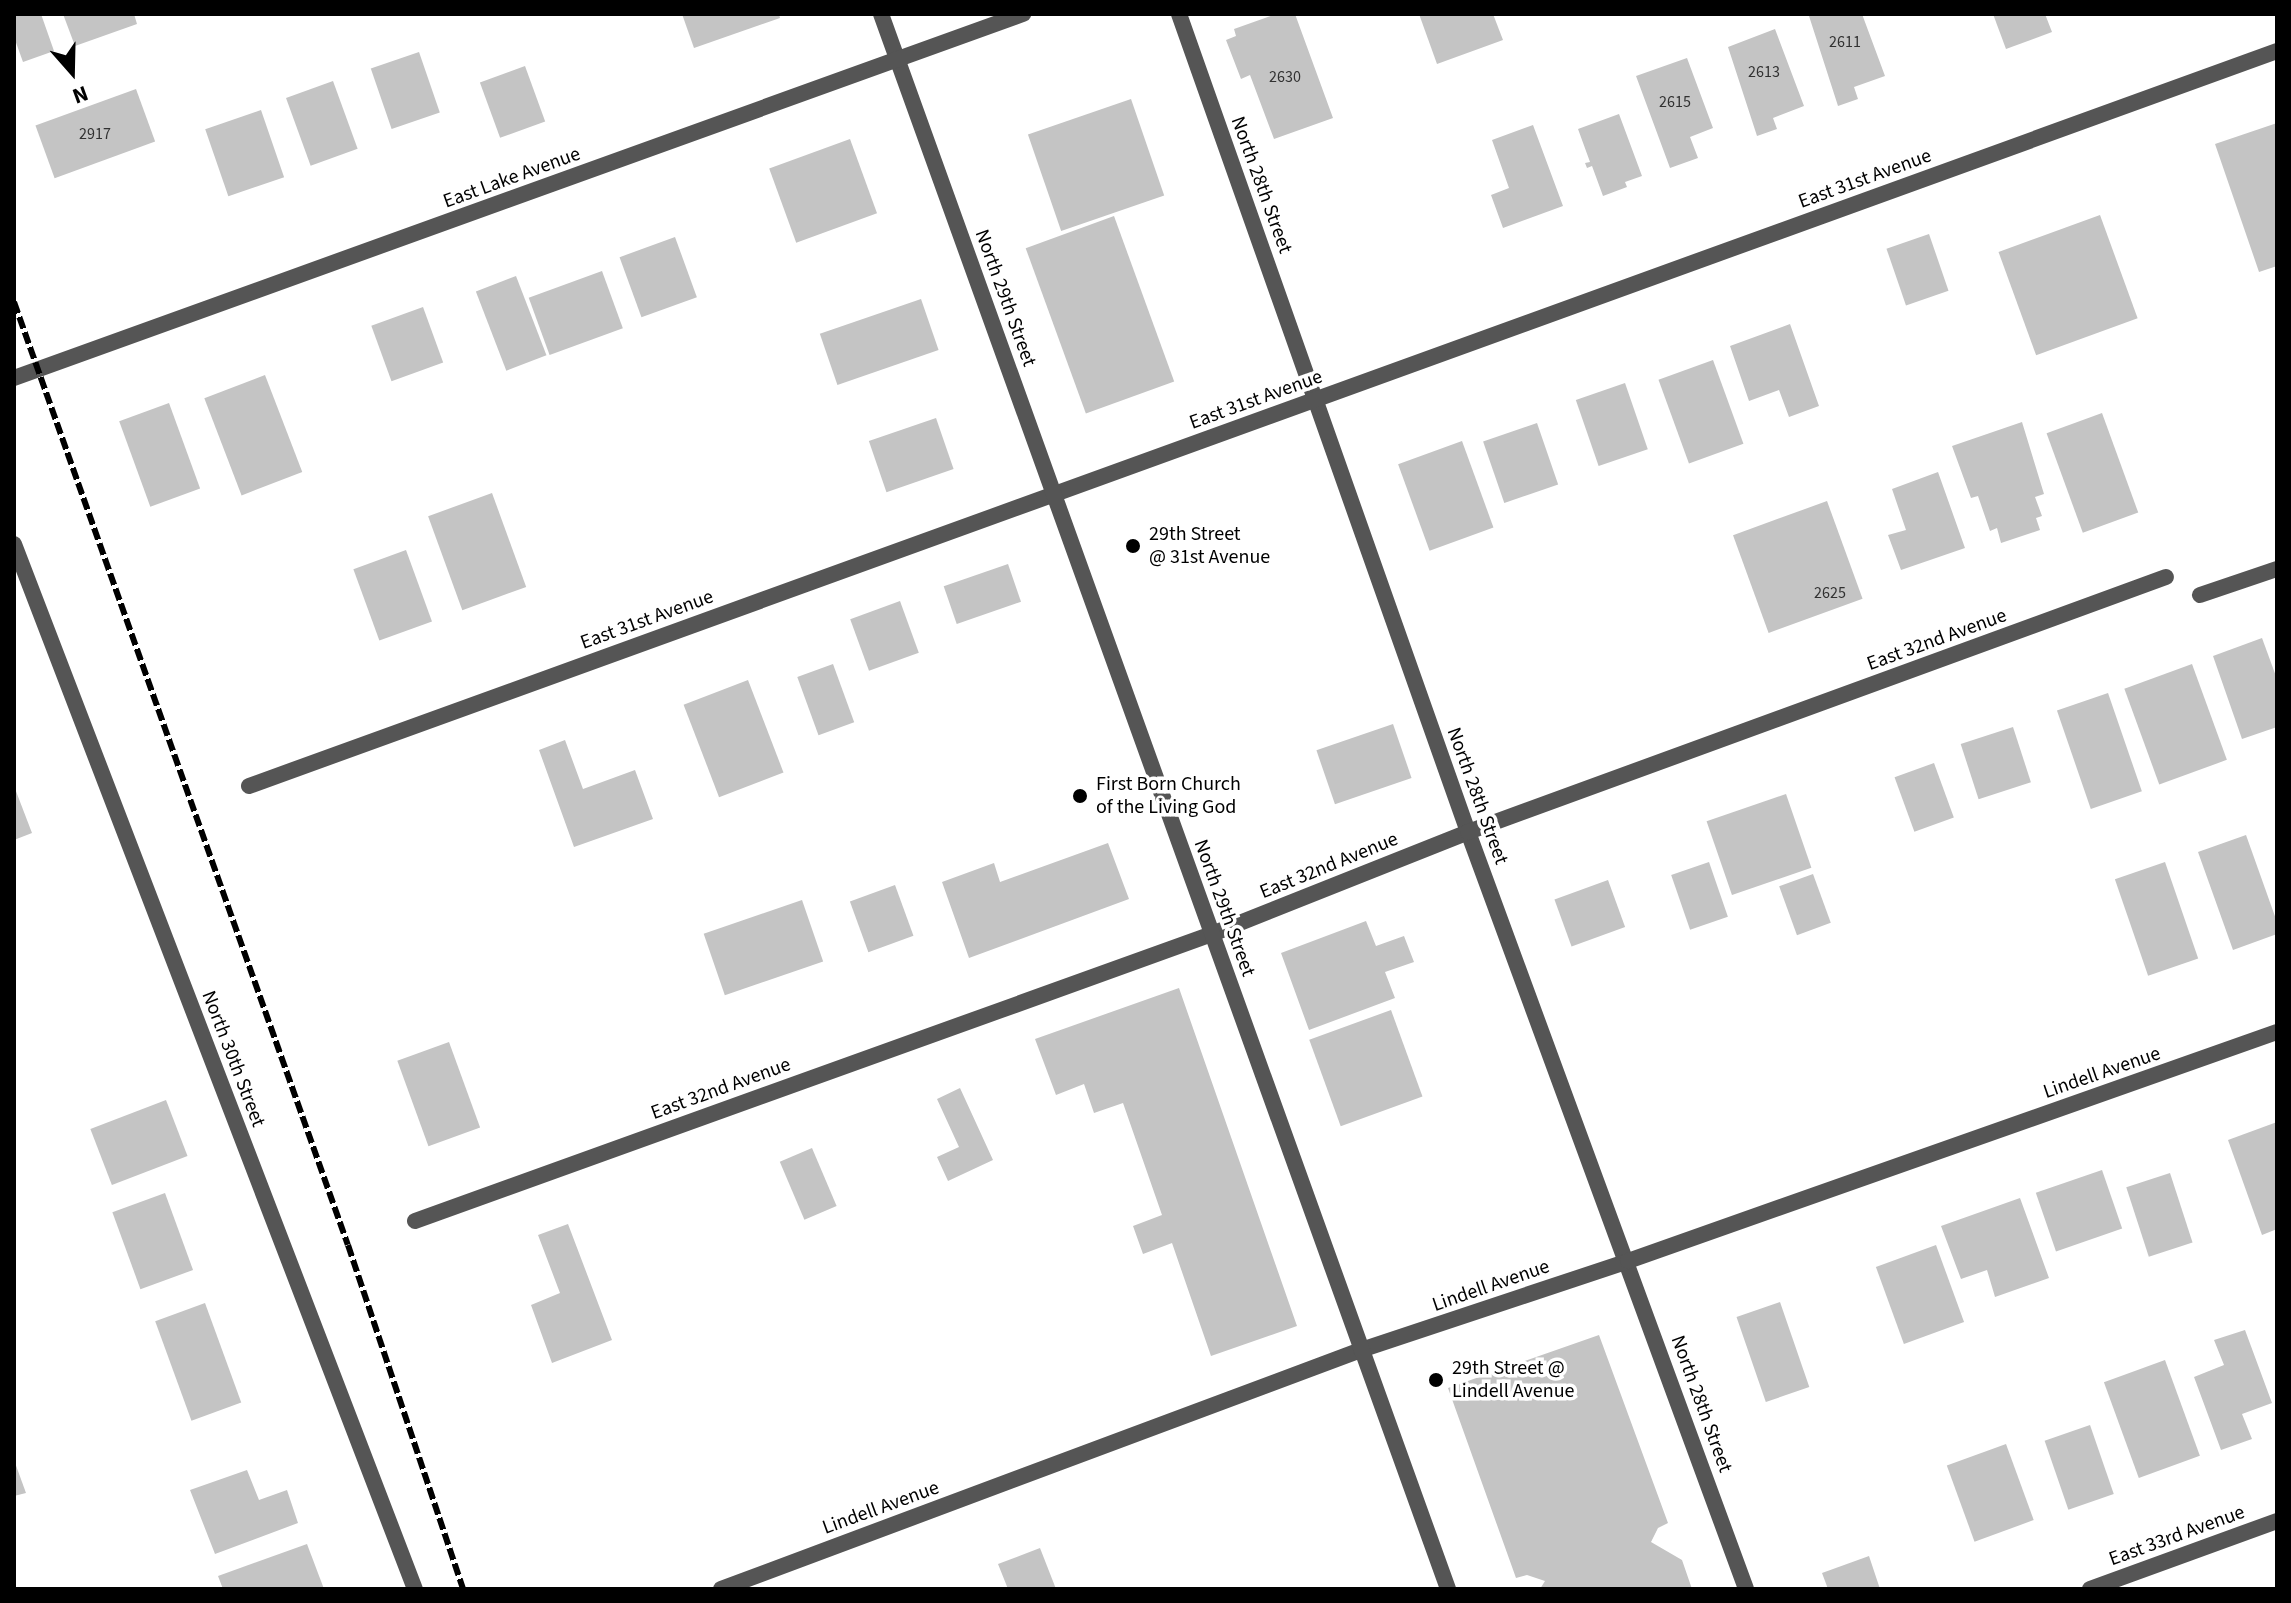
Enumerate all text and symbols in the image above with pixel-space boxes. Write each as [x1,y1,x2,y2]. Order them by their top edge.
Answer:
north arrow [32,32,112,112]
house number: 2611 [1829,32,1861,52]
house number: 2613 [1748,62,1780,82]
house number: 2630 [1269,67,1301,87]
text: N [68,77,93,112]
house number: 2615 [1659,92,1691,112]
street label: North 28th Street [1225,113,1297,257]
house number: 2917 [79,124,111,144]
street label: East Lake Avenue [440,142,584,214]
street label: East 31st Avenue [1795,144,1935,214]
street label: North 29th Street [969,226,1041,370]
street label: East 31st Avenue [1186,365,1326,435]
place label: 29th Street @ 31st Avenue [1149,522,1270,569]
marker: 29th Street @ 31st Avenue [1124,537,1142,555]
house number: 2625 [1814,583,1846,603]
street label: East 31st Avenue [577,585,717,655]
street label: East 32nd Avenue [1864,604,2010,676]
street label: North 28th Street [1441,724,1513,868]
place label: First Born Church of the Living God [1096,772,1241,819]
marker: First Born Church of the Living God [1071,787,1089,805]
street label: East 32nd Avenue [1256,827,1402,905]
street label: North 29th Street [1188,836,1260,980]
street label: North 30th Street [196,987,270,1131]
street label: Lindell Avenue [2040,1042,2164,1104]
street label: East 32nd Avenue [648,1053,794,1125]
street label: Lindell Avenue [1429,1255,1553,1317]
street label: North 28th Street [1665,1332,1737,1476]
place label: 29th Street @ Lindell Avenue [1452,1356,1574,1403]
marker: 29th Street @ Lindell Avenue [1427,1371,1445,1389]
street label: Lindell Avenue [819,1476,943,1540]
street label: East 33rd Avenue [2106,1500,2248,1572]

